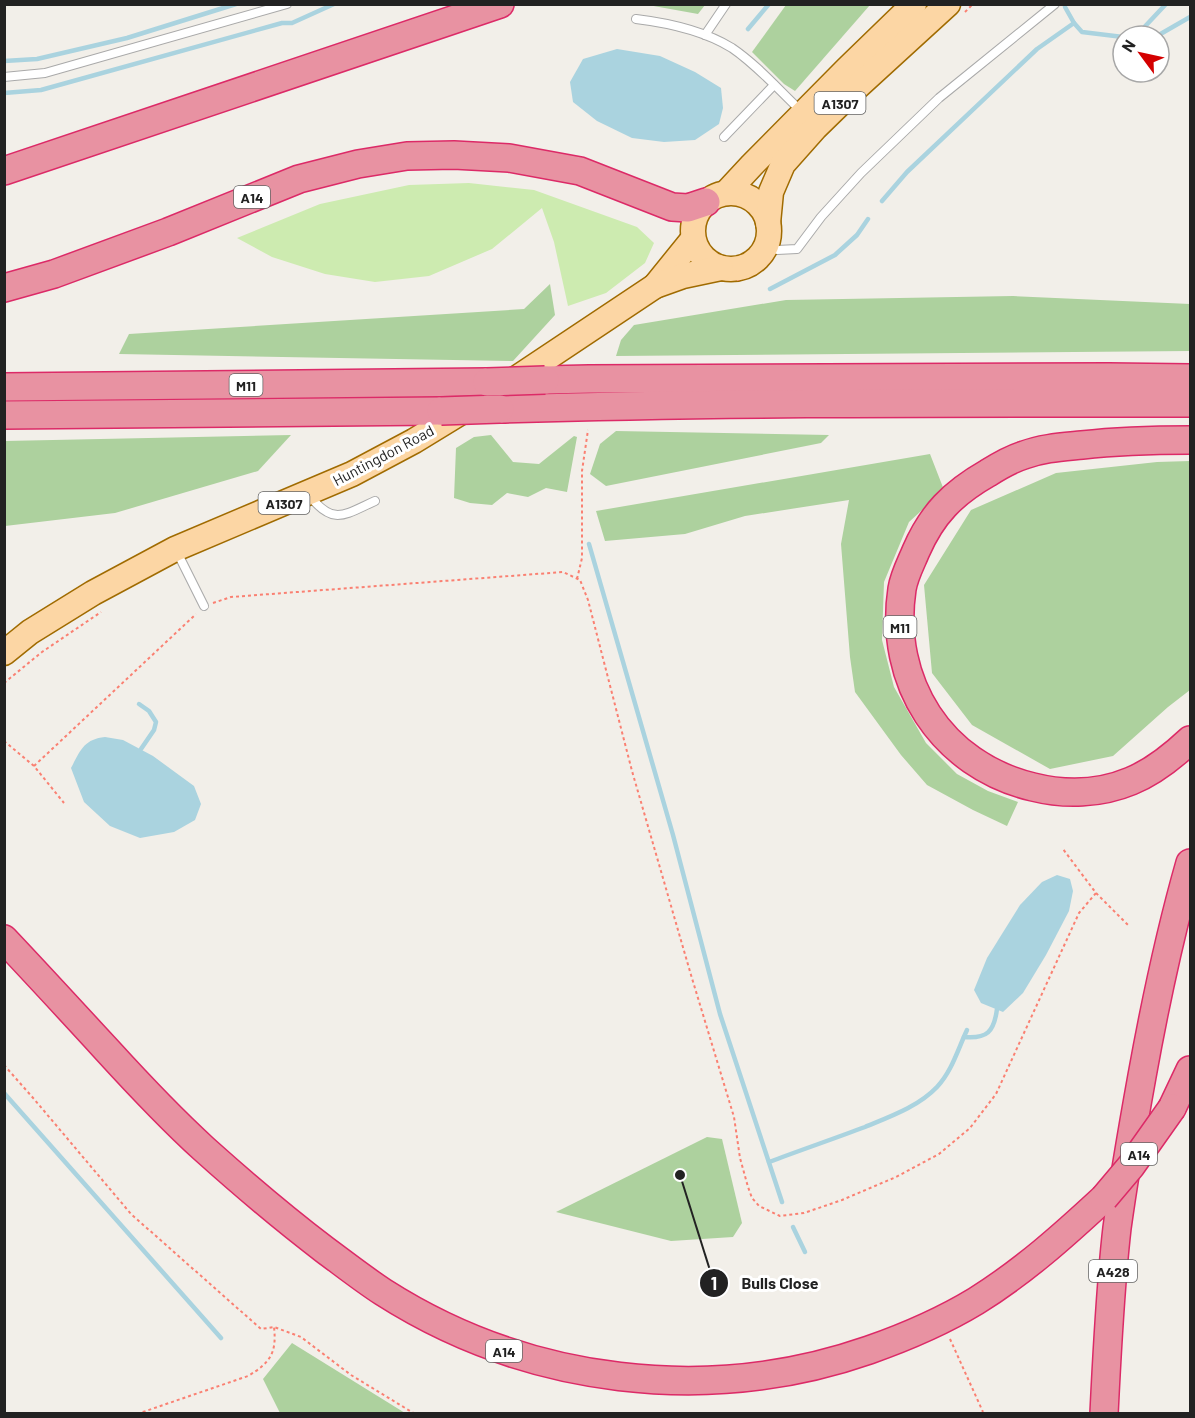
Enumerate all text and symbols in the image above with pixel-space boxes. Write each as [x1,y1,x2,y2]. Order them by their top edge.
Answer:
north arrow [1111,24,1171,84]
text: N [1117,36,1139,55]
road number: A1307 [814,92,866,114]
road number: A14 [234,186,270,208]
road number: M11 [230,374,262,396]
street label: Huntingdon Road [329,421,437,489]
road number: A1307 [258,492,310,514]
road number: M11 [884,616,916,638]
road number: A14 [1121,1143,1157,1165]
road number: A428 [1089,1260,1137,1282]
callout: Bulls Close [699,1266,830,1300]
text: 1 [711,1272,717,1294]
text: Bulls Close [742,1273,819,1292]
road number: A14 [486,1340,522,1362]

